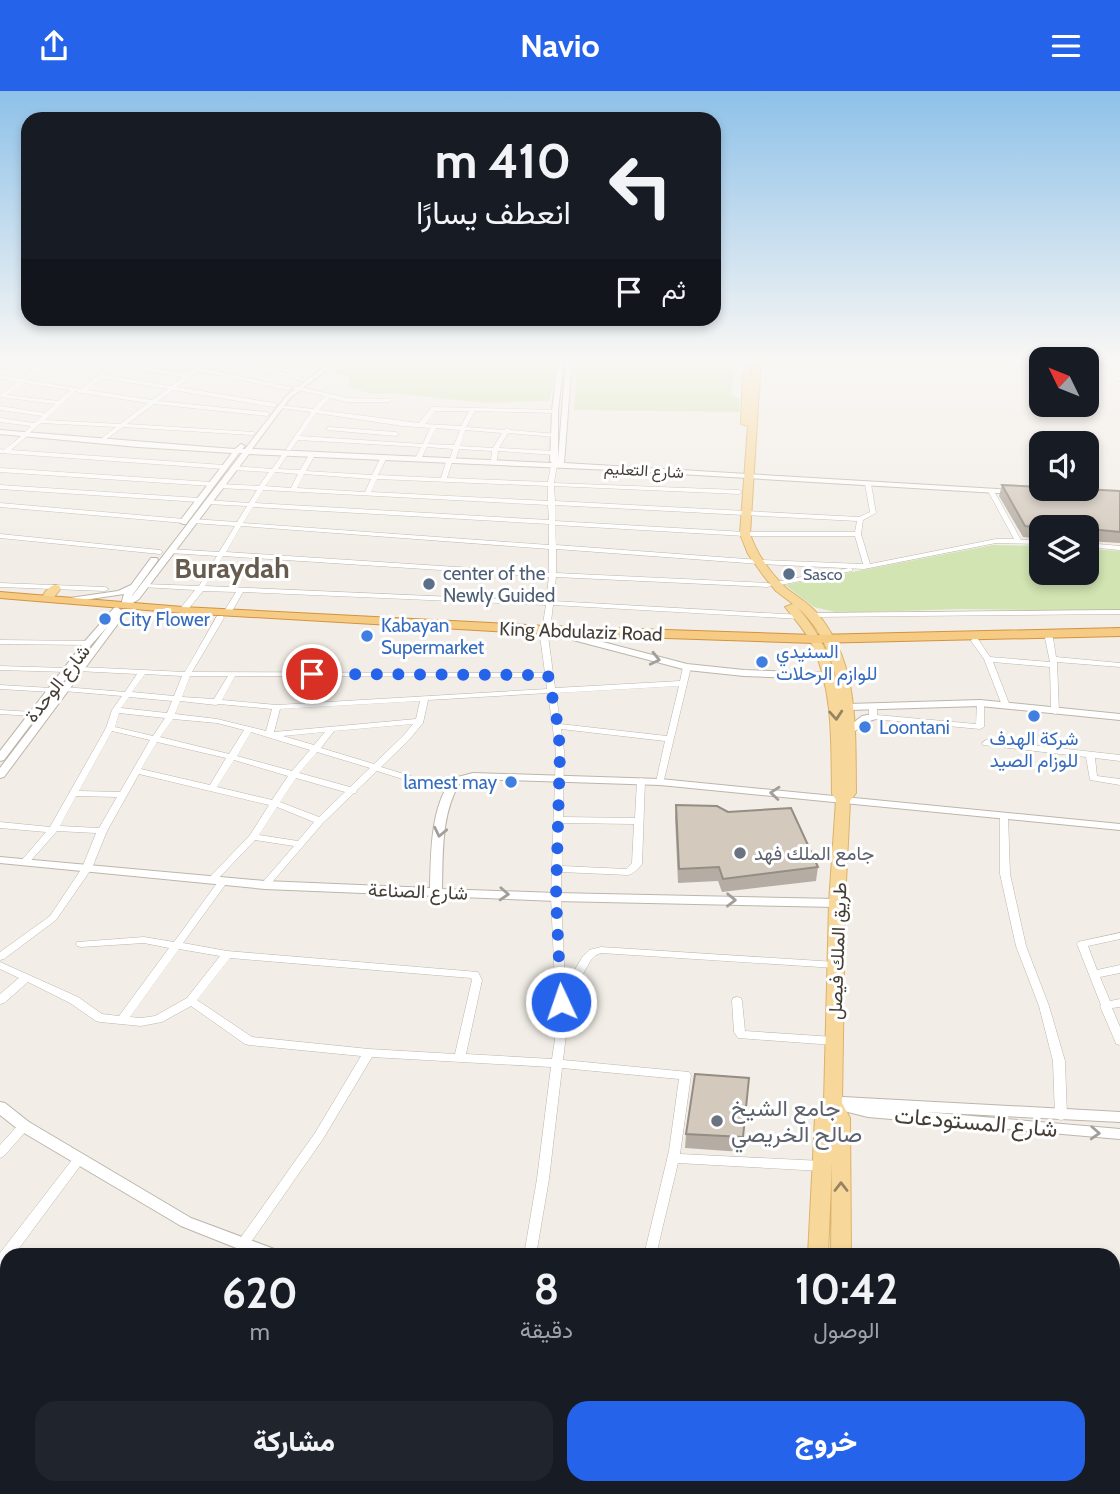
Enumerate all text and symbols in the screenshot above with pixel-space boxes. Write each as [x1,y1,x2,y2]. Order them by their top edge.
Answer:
text: Navio [520,26,600,65]
icon: share [35,27,73,65]
icon: menu [1047,27,1085,65]
text: 410 m [435,131,571,190]
icon: left [595,140,686,231]
text: انعطف يسارًا [416,193,571,232]
icon: arrive [610,273,648,311]
text: ثم [662,274,686,306]
north arrow [1029,347,1099,417]
map controls [1029,347,1099,585]
button: sound [1029,431,1099,501]
street label: شارع التعليم [603,459,684,484]
button: layers [1029,515,1099,585]
district label: Buraydah [174,551,290,585]
place label: center of the Newly Guided [443,562,555,607]
place label: Sasco [803,565,843,584]
marker: Sasco [781,566,797,582]
marker: center of the Newly Guided [421,576,437,592]
place label: City Flower [119,608,210,631]
marker: City Flower [97,611,113,627]
place label: Kabayan Supermarket [381,614,485,659]
street label: King Abdulaziz Road [499,617,663,646]
marker: Kabayan Supermarket [359,628,375,644]
street label: شارع الوحدة [20,640,96,727]
place label: السنيدي للوازم الرحلات [776,640,878,686]
pin [282,644,342,704]
one-way arrow [649,651,661,665]
marker: السنيدي للوازم الرحلات [754,654,770,670]
icon: arrive [293,655,331,693]
marker: شركة الهدف للوزام الصيد [1026,708,1042,724]
one-way arrow [828,710,843,721]
place label: Loontani [879,716,950,739]
marker: Loontani [857,719,873,735]
place label: شركة الهدف للوزام الصيد [989,727,1079,773]
place label: lamest may [403,771,497,794]
marker: lamest may [503,774,519,790]
one-way arrow [770,786,781,801]
one-way arrow [433,826,448,838]
place label: جامع الملك فهد [754,842,874,867]
marker: جامع الملك فهد [732,845,748,861]
street label: شارع الصناعة [368,878,468,906]
street label: طريق الملك فيصل [824,882,851,1020]
one-way arrow [499,887,510,902]
one-way arrow [726,893,737,908]
position arrow [524,965,598,1039]
place label: جامع الشيخ صالح الخريصي [731,1094,862,1153]
street label: شارع المستودعات [893,1101,1059,1145]
marker: جامع الشيخ صالح الخريصي [709,1113,725,1129]
one-way arrow [1090,1125,1101,1140]
one-way arrow [833,1181,849,1191]
text: 8 [534,1263,559,1315]
text: 10:42 [795,1263,898,1315]
text: 620 [222,1267,298,1319]
text: دقيقة [520,1316,573,1344]
text: الوصول [813,1316,880,1344]
text: m [250,1318,270,1346]
button: مشاركة [35,1401,553,1481]
button: خروج [567,1401,1085,1481]

